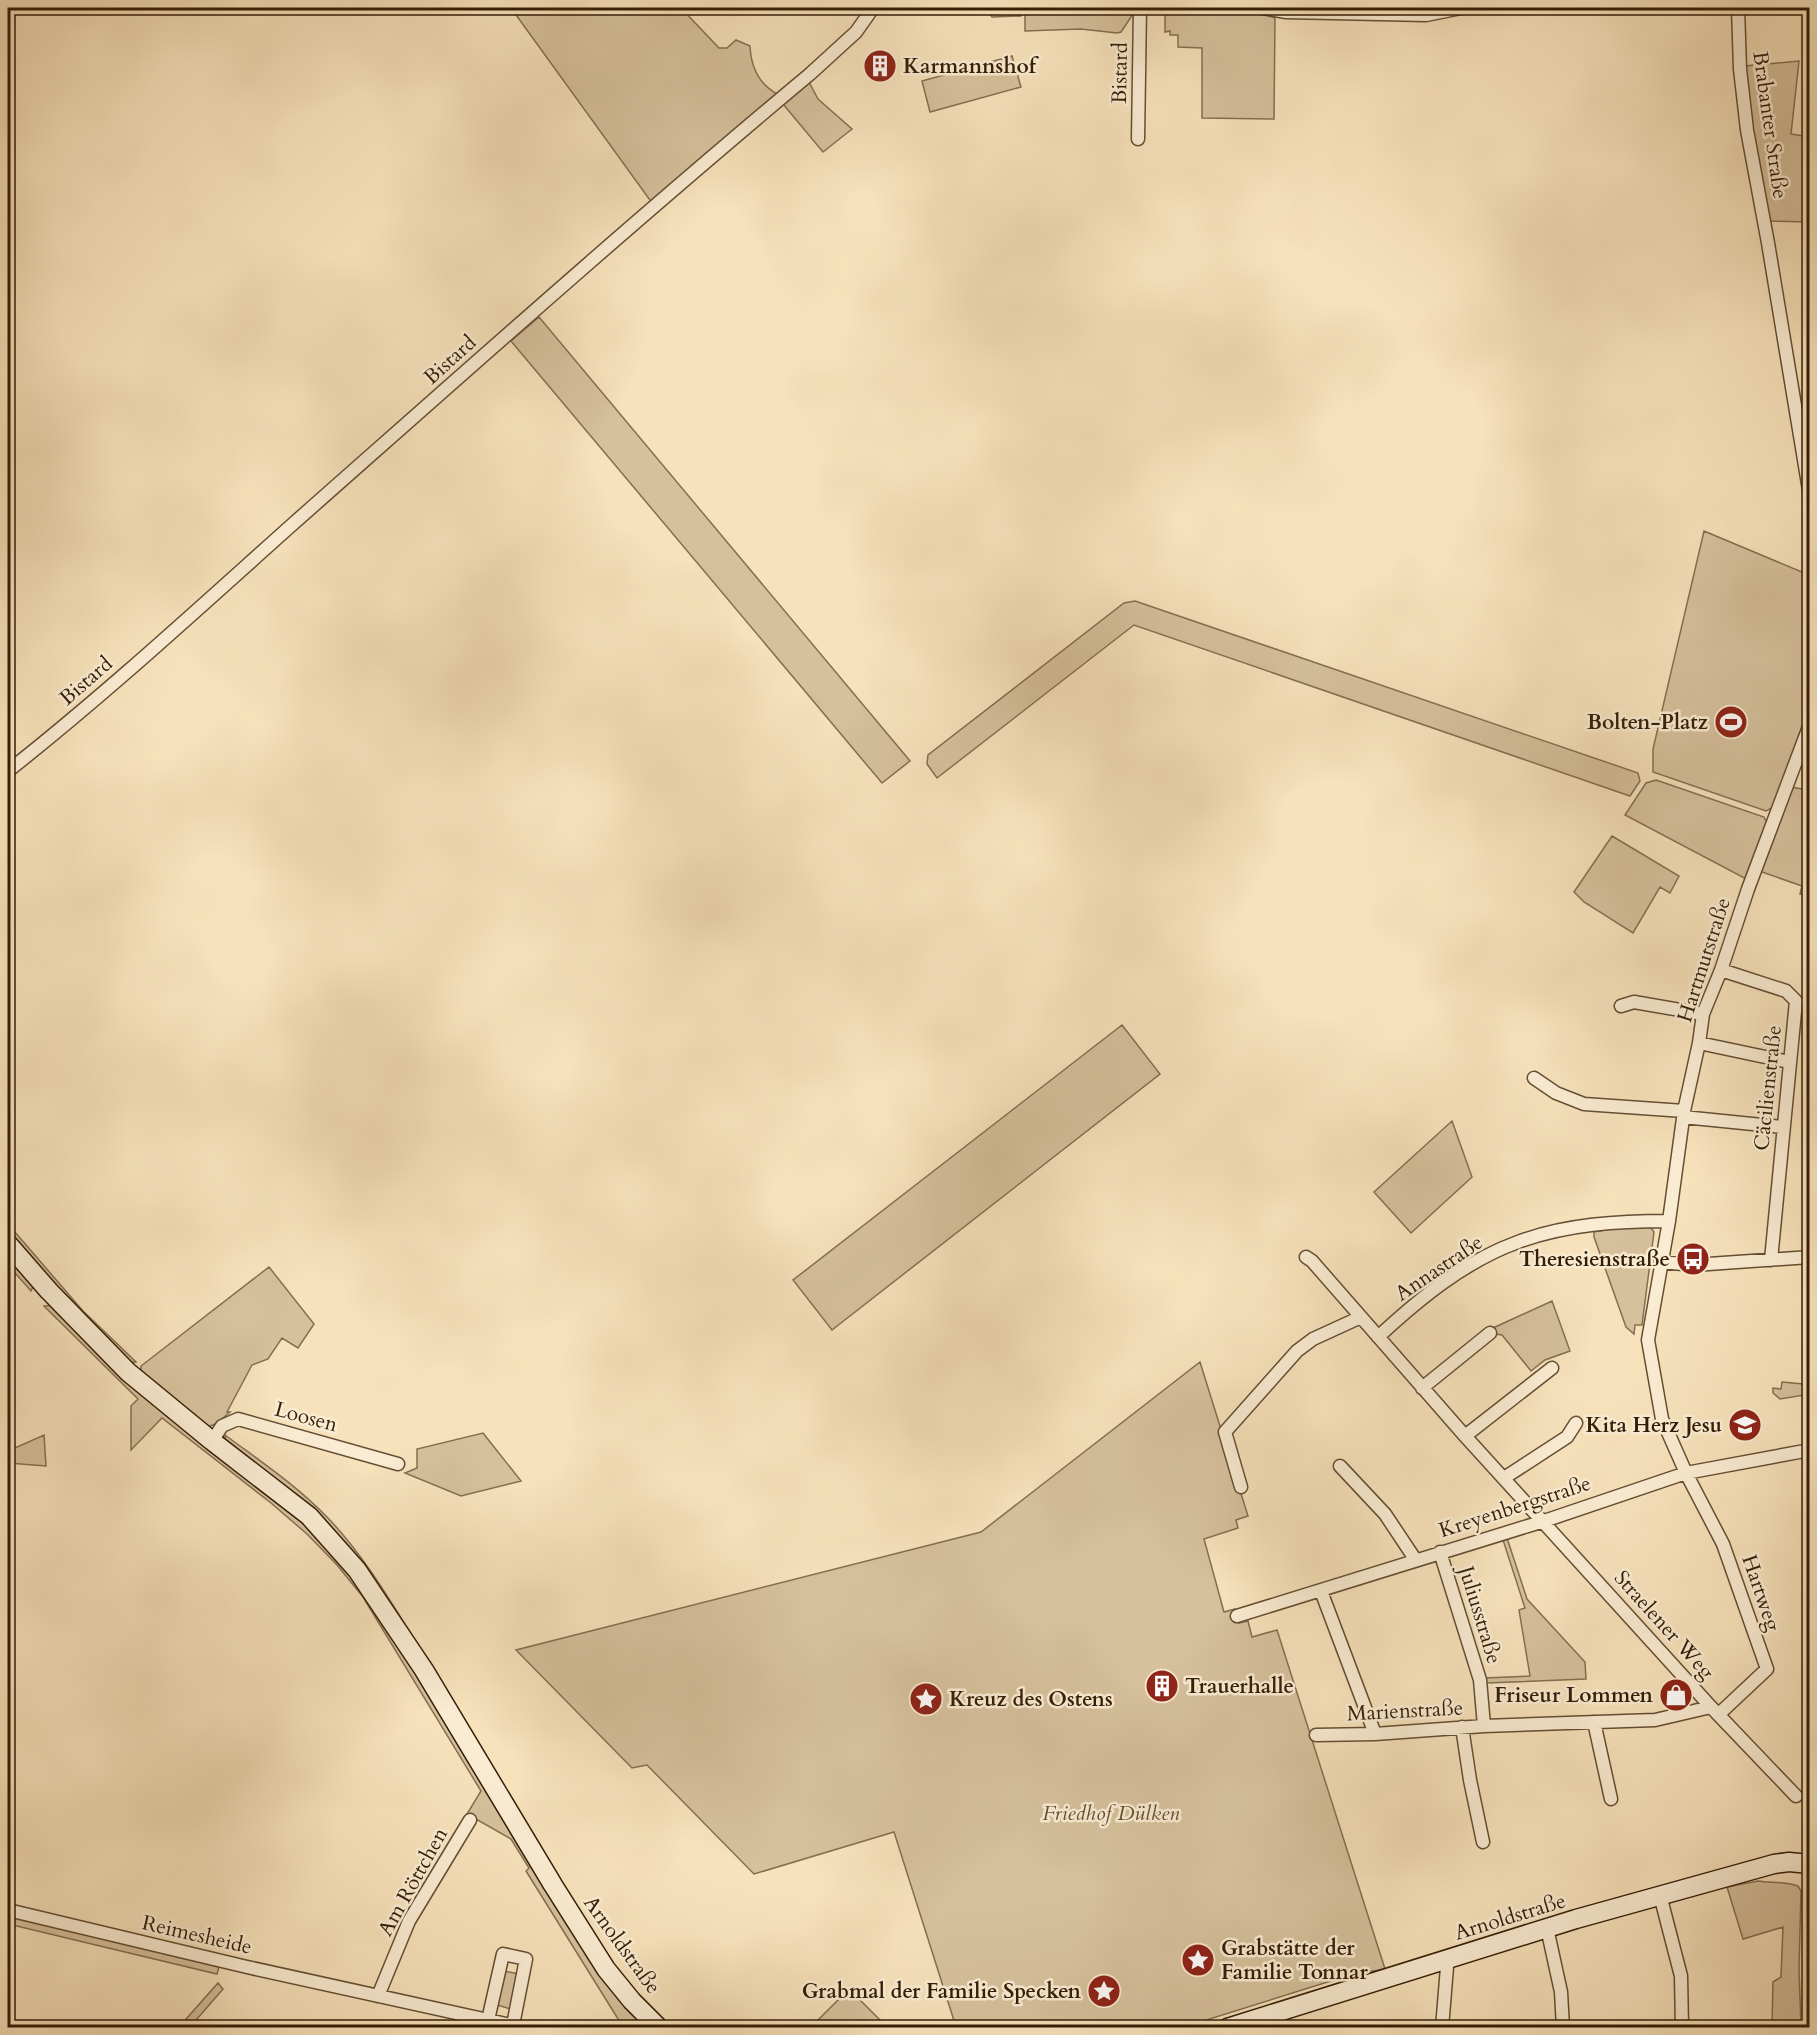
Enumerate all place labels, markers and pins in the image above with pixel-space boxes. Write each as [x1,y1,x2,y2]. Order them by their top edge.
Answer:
building icon: Karmannshof [862,48,898,84]
place label: Karmannshof [903,52,1040,81]
sports icon: Bolten-Platz [1713,704,1749,740]
place label: Bolten-Platz [1587,708,1709,737]
bus stop icon: Theresienstraße [1675,1241,1711,1277]
place label: Theresienstraße [1519,1245,1670,1274]
school or university icon: Kita Herz Jesu [1727,1407,1763,1443]
place label: Kita Herz Jesu [1585,1411,1722,1440]
building icon: Trauerhalle [1144,1668,1180,1704]
place label: Trauerhalle [1185,1672,1294,1701]
shop icon: Friseur Lommen [1658,1677,1694,1713]
place icon: Kreuz des Ostens [908,1681,944,1717]
place label: Friseur Lommen [1494,1681,1653,1710]
place label: Kreuz des Ostens [949,1685,1113,1714]
place label: Grabstätte der Familie Tonnar [1221,1934,1368,1987]
place icon: Grabstätte der Familie Tonnar [1180,1942,1216,1978]
place icon: Grabmal der Familie Specken [1086,1973,1122,2009]
place label: Grabmal der Familie Specken [802,1977,1081,2006]

